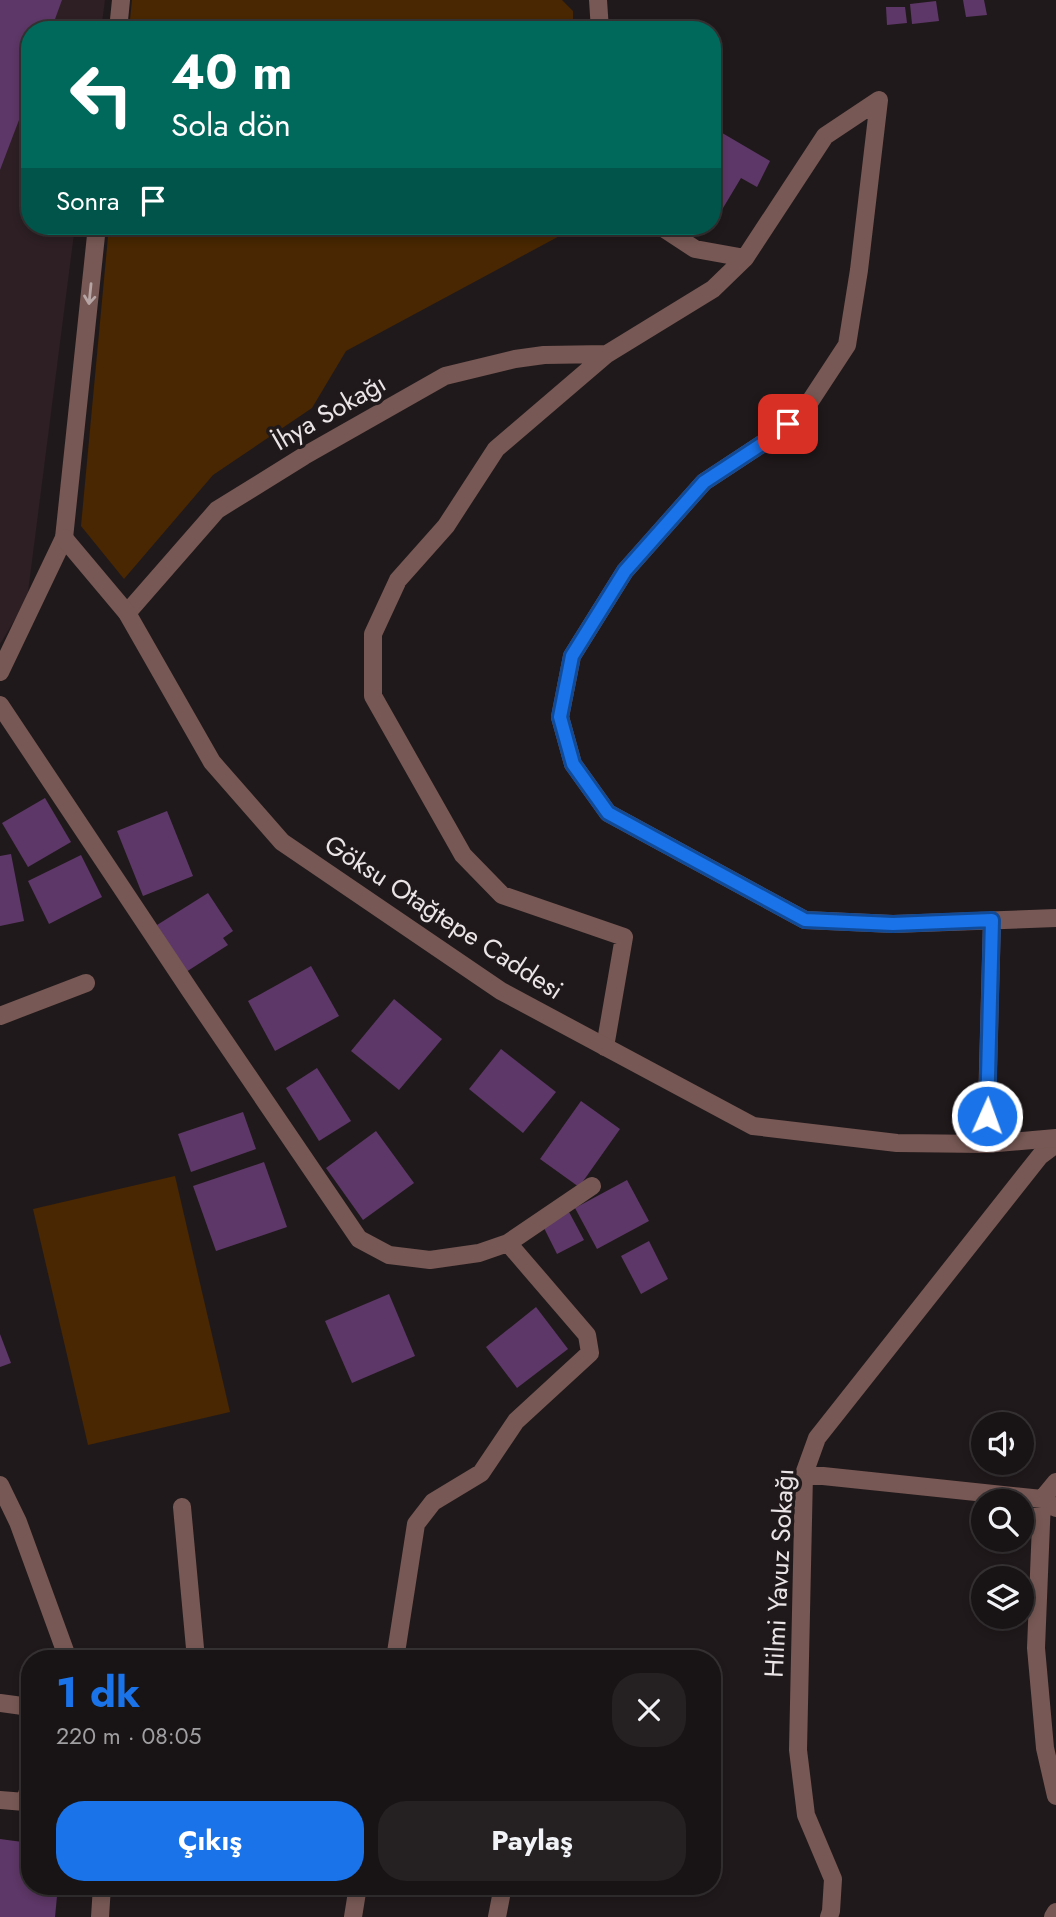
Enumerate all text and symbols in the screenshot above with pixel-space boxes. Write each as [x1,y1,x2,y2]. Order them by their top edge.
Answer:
text: 40 m [171,37,293,107]
icon: left [56,49,147,140]
text: Sola dön [171,102,291,148]
text: Sonra [56,182,120,220]
icon: arrive [134,182,172,220]
one-way arrow [83,282,96,304]
street label: İhya Sokağı [265,364,393,460]
pin [758,394,818,454]
icon: arrive [769,405,807,443]
street label: Göksu Otağtepe Caddesi [317,825,571,1009]
position arrow [950,1079,1024,1153]
map controls [971,1412,1034,1629]
button: sound [971,1412,1034,1475]
street label: Hilmi Yavuz Sokağı [755,1467,803,1679]
button: search [971,1489,1034,1552]
button: layers [971,1566,1034,1629]
text: 1 dk [56,1662,140,1723]
button: close [612,1673,686,1747]
text: 220 m · 08:05 [56,1719,202,1753]
button: Çıkış [56,1801,364,1881]
button: Paylaş [378,1801,686,1881]

